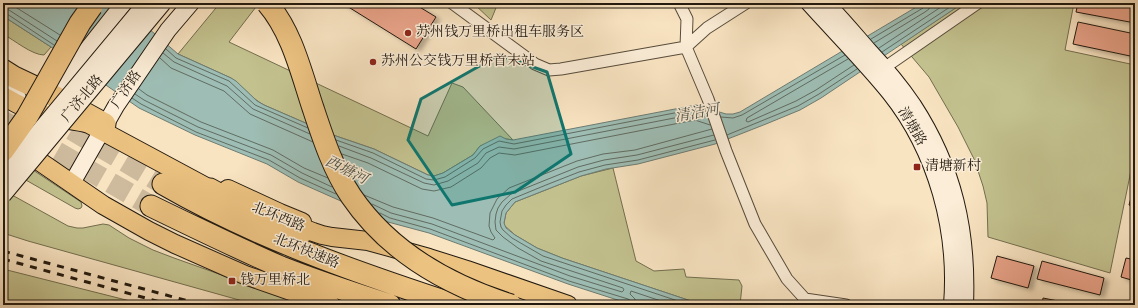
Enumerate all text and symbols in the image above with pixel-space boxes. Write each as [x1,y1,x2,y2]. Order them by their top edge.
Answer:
place label: 苏州钱万里桥出租车服务区 [416,23,584,43]
marker: 苏州钱万里桥出租车服务区 [403,28,413,38]
place label: 苏州公交钱万里桥首末站 [381,52,535,72]
marker: 苏州公交钱万里桥首末站 [368,57,378,67]
street label: 广济路 [107,67,147,113]
street label: 广济北路 [57,71,109,127]
water label: 清洁河 [673,99,724,128]
street label: 清塘路 [892,104,930,150]
water label: 西塘河 [321,152,374,192]
place label: 清塘新村 [925,157,981,177]
marker: 清塘新村 [912,162,922,172]
street label: 北环西路 [248,198,308,238]
street label: 北环快速路 [270,230,342,274]
place label: 钱万里桥北 [240,271,310,291]
marker: 钱万里桥北 [227,276,237,286]

